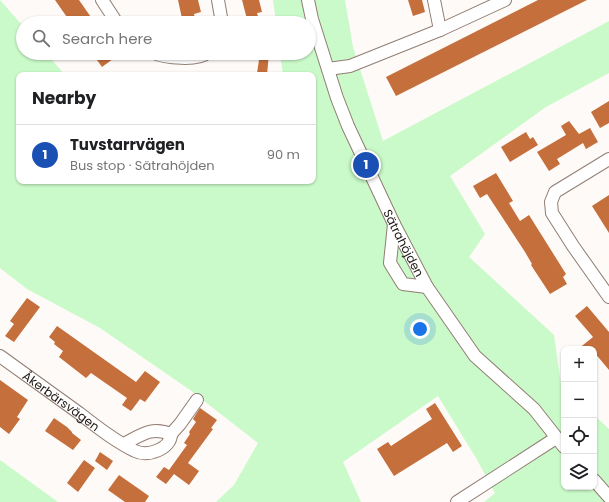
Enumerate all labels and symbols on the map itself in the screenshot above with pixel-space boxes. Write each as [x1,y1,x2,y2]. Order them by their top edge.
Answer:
pin: 1 [353,150,379,180]
street label: Sätrahöjden [380,206,429,280]
your location [410,319,430,339]
street label: Åkerbärsvägen [20,367,103,435]

